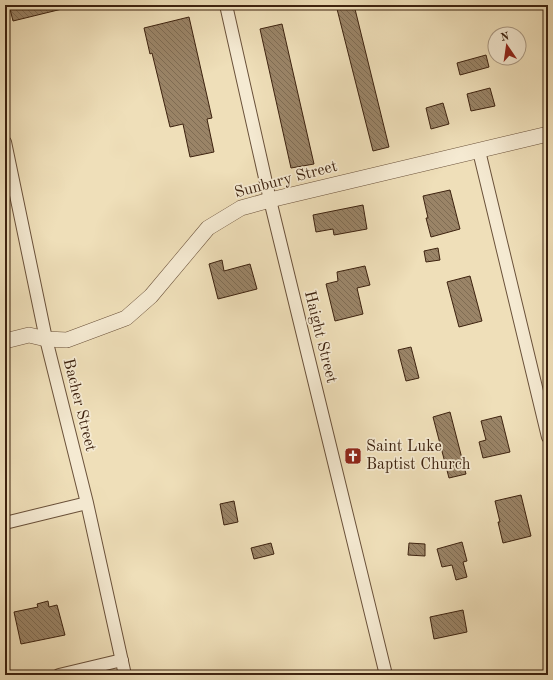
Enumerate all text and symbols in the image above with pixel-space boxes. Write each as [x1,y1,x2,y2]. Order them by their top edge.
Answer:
north arrow [487,26,527,66]
text: N [500,31,511,44]
street label: Sunbury Street [233,158,340,201]
street label: Haight Street [301,289,339,385]
street label: Bacher Street [60,357,98,454]
place label: Saint Luke Baptist Church [366,439,471,473]
church icon: Saint Luke Baptist Church [343,446,363,466]

